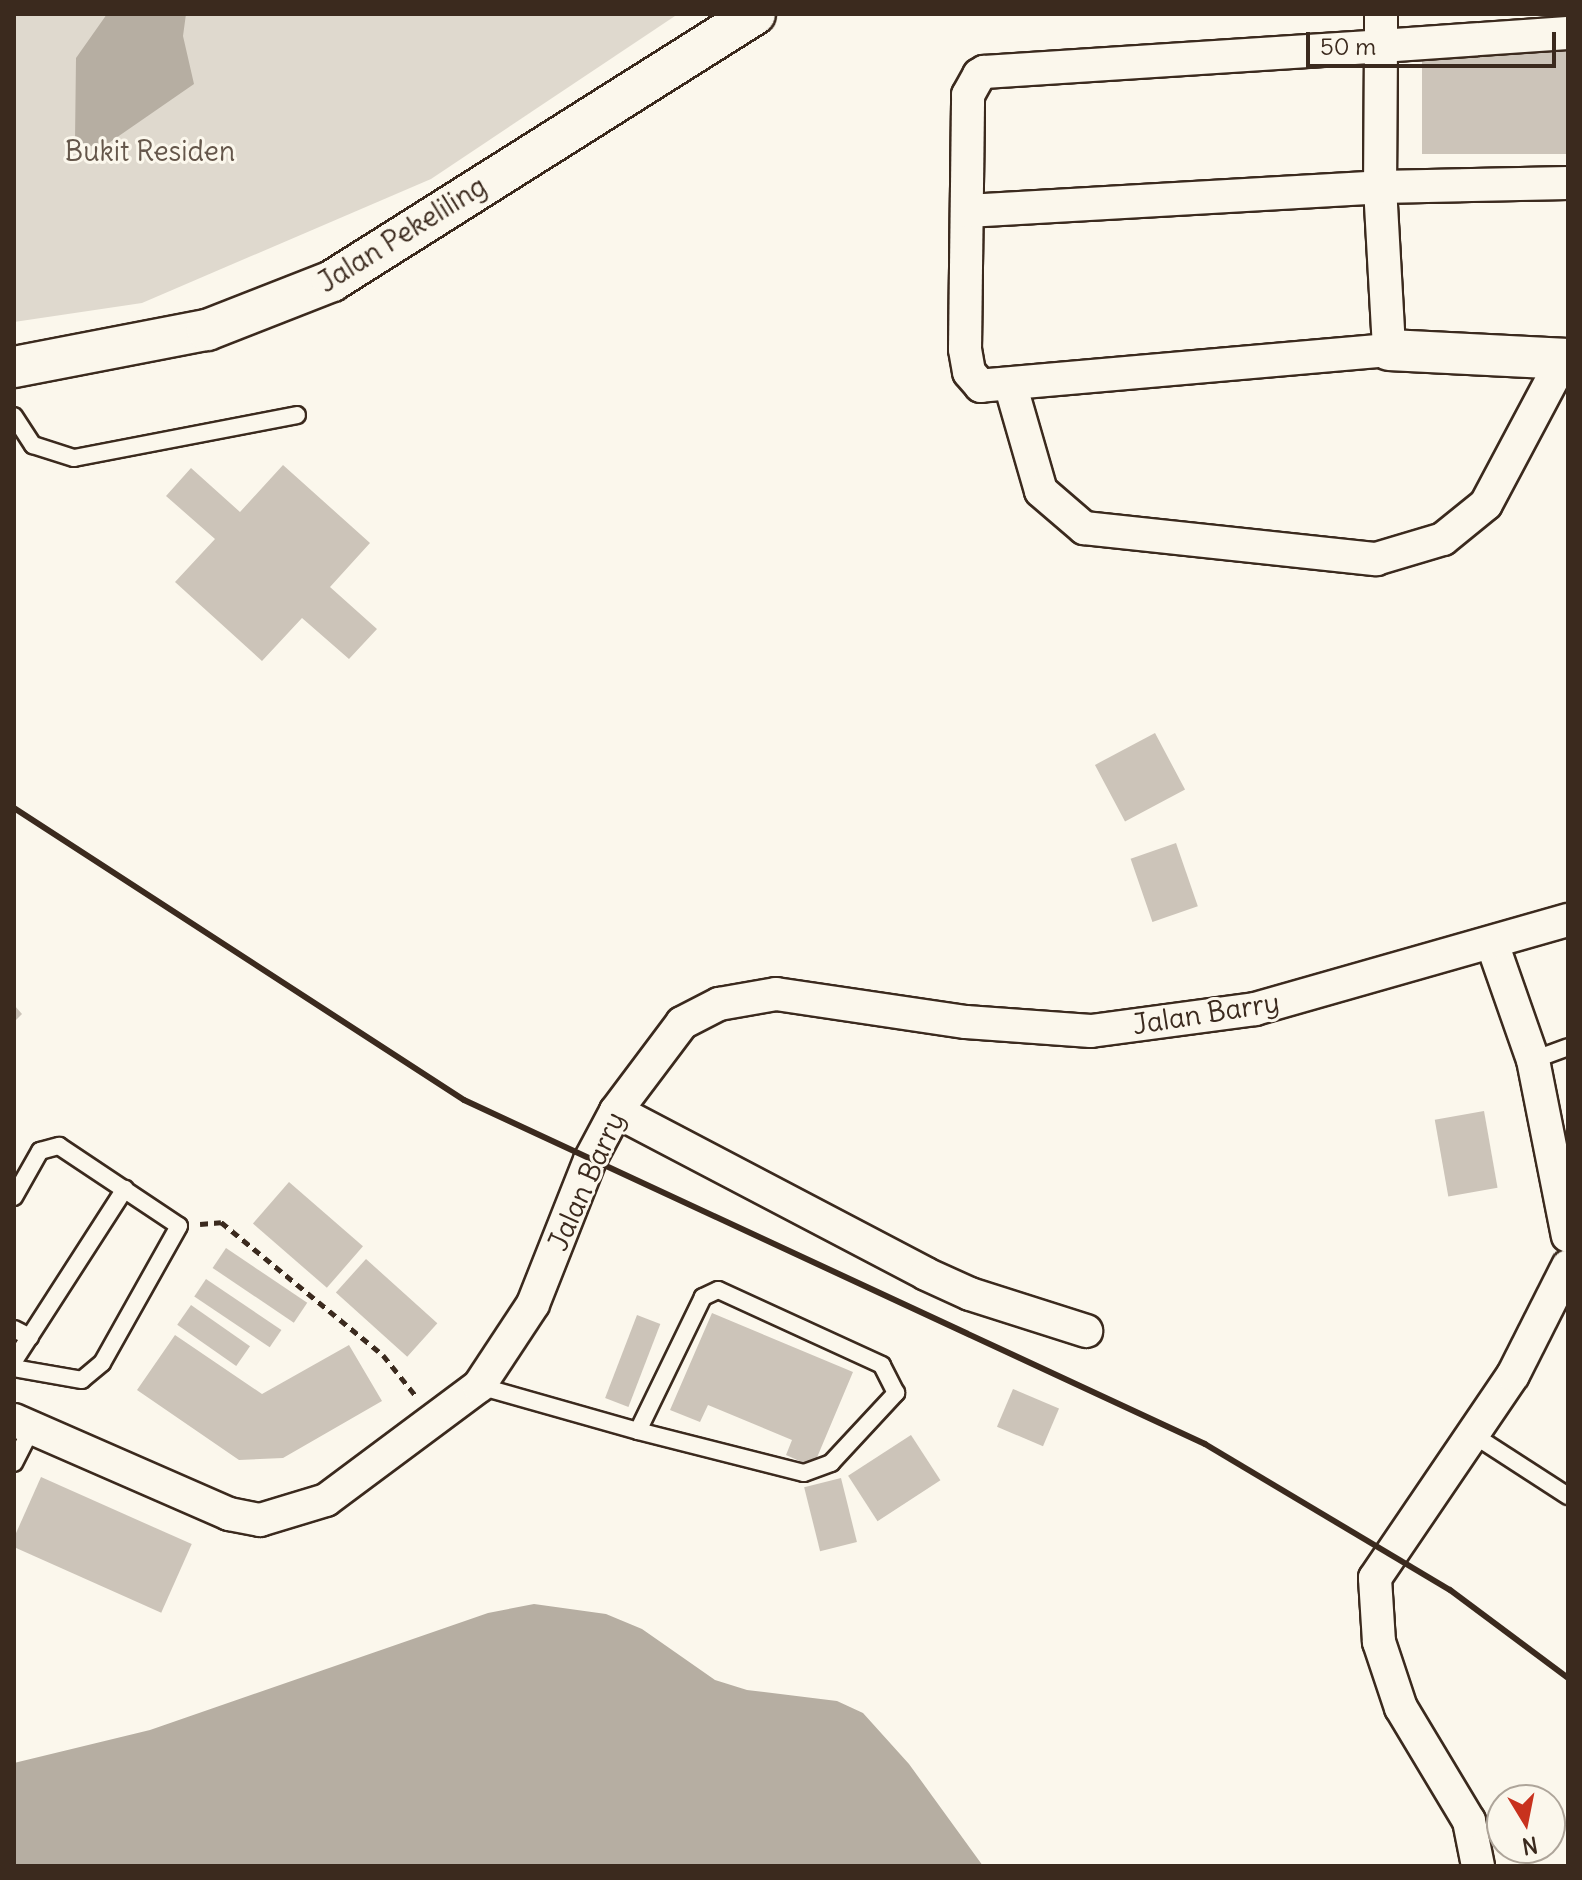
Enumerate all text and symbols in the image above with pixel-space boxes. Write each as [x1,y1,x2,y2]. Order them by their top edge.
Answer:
scale bar [1310,16,1560,66]
text: 50 m [1320,31,1376,61]
park label: Bukit Residen [65,134,235,168]
street label: Jalan Pekeliling [312,169,492,299]
street label: Jalan Barry [1130,985,1282,1041]
street label: Jalan Barry [540,1106,632,1256]
north arrow [1486,1784,1566,1864]
text: N [1520,1831,1540,1861]

